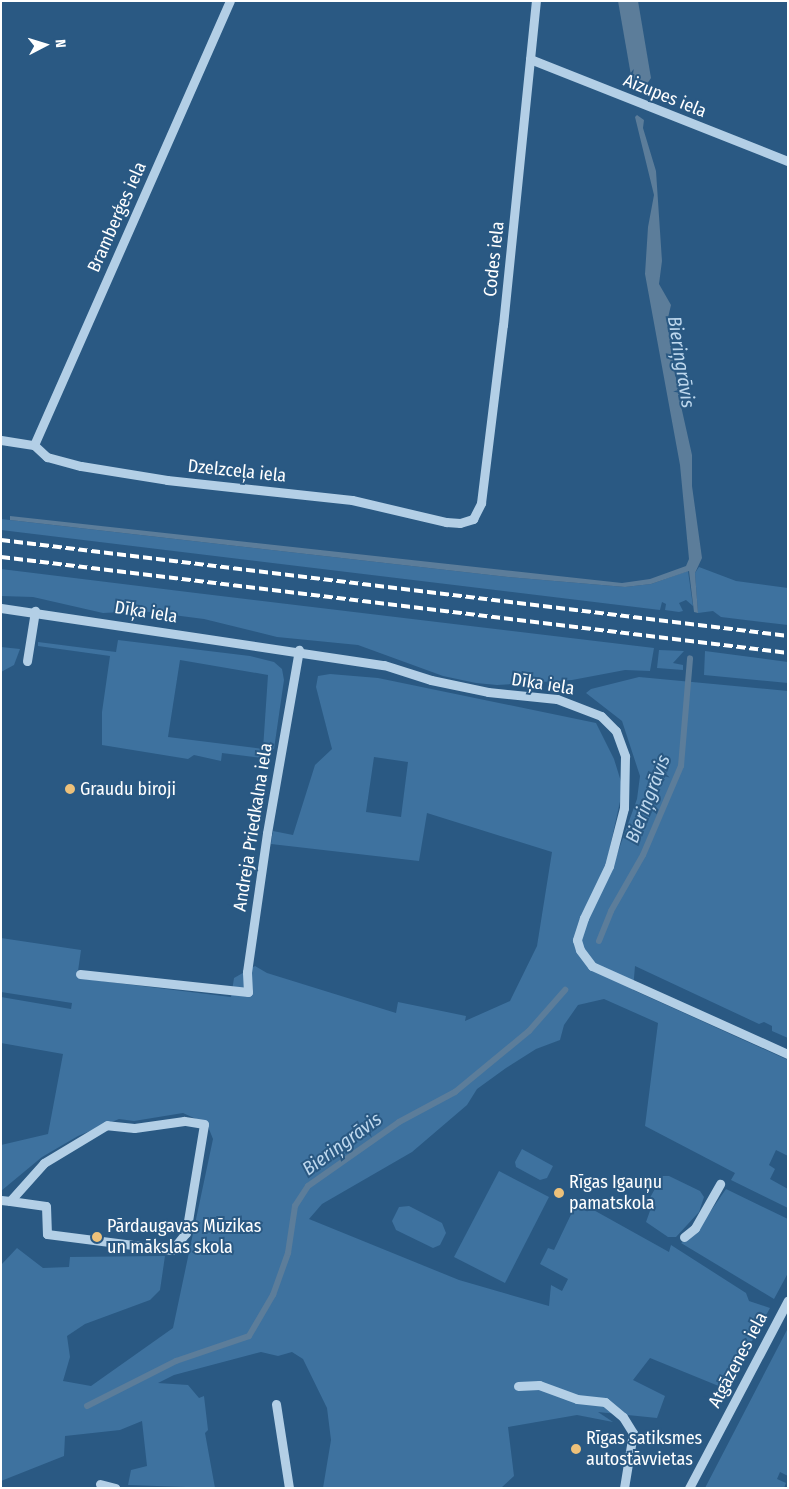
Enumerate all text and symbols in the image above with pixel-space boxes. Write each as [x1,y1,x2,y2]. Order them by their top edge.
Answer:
north arrow [20,20,70,70]
text: N [52,39,69,49]
street label: Aizupes iela [620,70,710,122]
street label: Bramberģes iela [83,158,151,276]
street label: Codes iela [479,220,509,298]
water label: Bieriņgrāvis [663,315,699,409]
street label: Dzelzceļa iela [187,455,287,487]
street label: Dīķa iela [113,596,179,628]
street label: Dīķa iela [510,668,576,700]
street label: Andreja Priedkalna iela [229,741,277,913]
water label: Bieriņgrāvis [621,752,675,846]
place label: Graudu biroji [80,778,176,800]
marker: Graudu biroji [64,783,76,795]
water label: Bieriņgrāvis [298,1108,386,1180]
place label: Rīgas Igauņu pamatskola [569,1172,662,1214]
marker: Rīgas Igauņu pamatskola [553,1187,565,1199]
place label: Pārdaugavas Mūzikas un mākslas skola [107,1216,261,1258]
marker: Pārdaugavas Mūzikas un mākslas skola [91,1231,103,1243]
street label: Atgāzenes iela [704,1309,772,1411]
place label: Rīgas satiksmes autostāvvietas [586,1428,702,1470]
marker: Rīgas satiksmes autostāvvietas [570,1443,582,1455]

